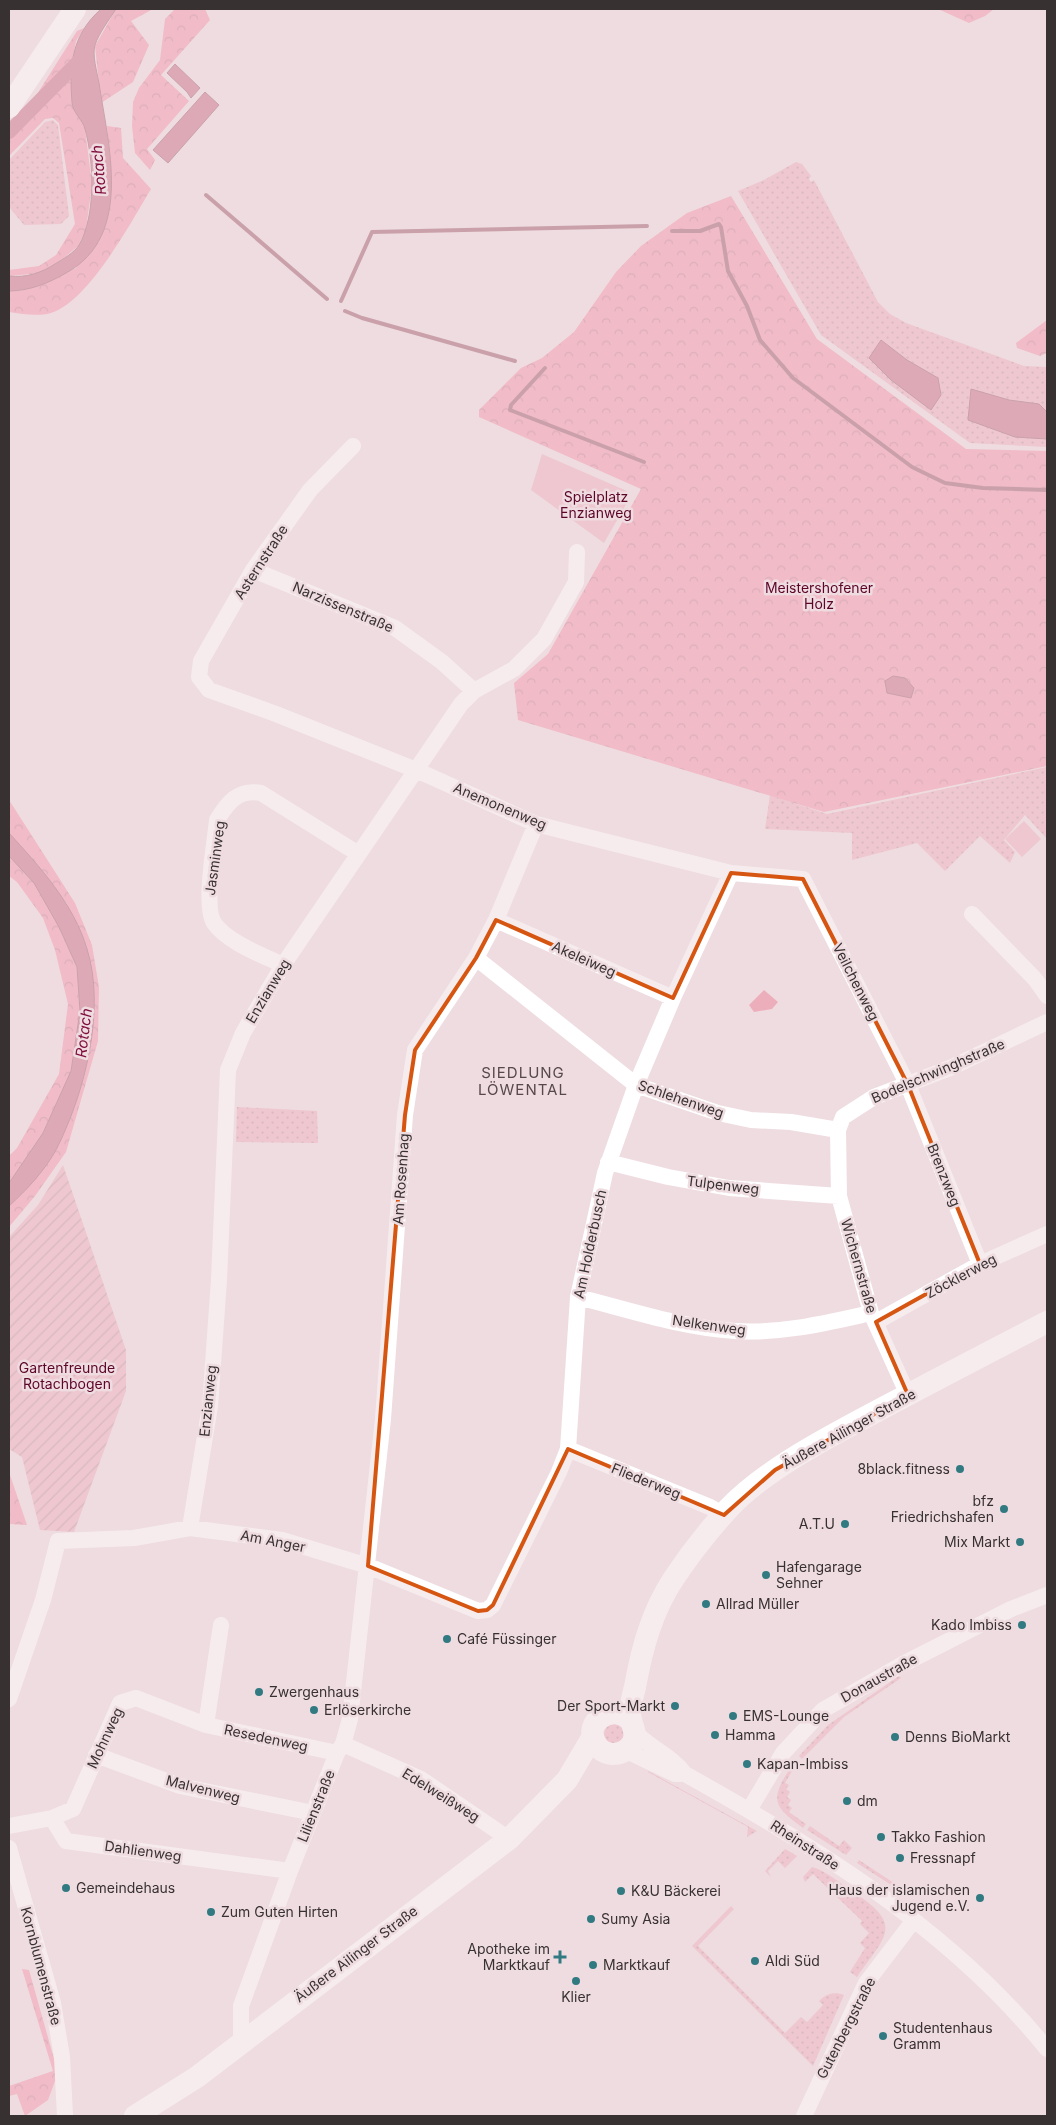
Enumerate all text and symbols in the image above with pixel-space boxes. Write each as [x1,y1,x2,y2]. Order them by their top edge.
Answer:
water label: Rotach [87,144,110,196]
park label: Spielplatz Enzianweg [560,488,632,521]
street label: Asternstraße [230,521,291,602]
street label: Narzissenstraße [290,578,396,635]
park label: Meistershofener Holz [765,579,873,612]
street label: Anemonenweg [451,778,549,833]
street label: Jasminweg [201,820,228,896]
street label: Akeleiweg [550,937,619,980]
street label: Veilchenweg [830,940,883,1023]
street label: Enzianweg [242,956,293,1026]
water label: Rotach [71,1007,96,1059]
street label: Bodelschwinghstraße [869,1035,1007,1106]
district label: SIEDLUNG LÖWENTAL [478,1063,568,1099]
street label: Schlehenweg [636,1076,726,1121]
street label: Am Rosenhag [389,1133,412,1225]
street label: Brenzweg [924,1141,965,1209]
street label: Tulpenweg [686,1172,760,1197]
street label: Am Holderbusch [570,1188,609,1300]
street label: Wichernstraße [838,1217,881,1315]
street label: Zöcklerweg [922,1250,999,1301]
street label: Nelkenweg [671,1311,747,1338]
park label: Gartenfreunde Rotachbogen [19,1359,115,1392]
street label: Enzianweg [195,1364,220,1438]
street label: Äußere Ailinger Straße [779,1385,918,1472]
street label: Fliederweg [609,1459,683,1502]
place label: 8black.fitness [857,1460,950,1477]
marker: 8black.fitness [954,1463,966,1475]
place label: bfz Friedrichshafen [891,1492,994,1525]
marker: bfz Friedrichshafen [998,1503,1010,1515]
place label: A.T.U [799,1515,835,1532]
marker: A.T.U [839,1518,851,1530]
street label: Am Anger [239,1526,307,1555]
place label: Mix Markt [944,1533,1010,1550]
marker: Mix Markt [1014,1536,1026,1548]
place label: Hafengarage Sehner [776,1558,862,1591]
marker: Hafengarage Sehner [760,1569,772,1581]
place label: Allrad Müller [716,1595,799,1612]
marker: Allrad Müller [700,1598,712,1610]
place label: Kado Imbiss [931,1616,1012,1633]
marker: Kado Imbiss [1016,1619,1028,1631]
place label: Café Füssinger [457,1630,557,1647]
marker: Café Füssinger [441,1633,453,1645]
street label: Donaustraße [838,1650,920,1706]
place label: Zwergenhaus [269,1683,359,1700]
marker: Zwergenhaus [253,1686,265,1698]
place label: Der Sport-Markt [557,1697,665,1714]
marker: Der Sport-Markt [669,1700,681,1712]
place label: Erlöserkirche [324,1701,411,1718]
street label: Mohnweg [83,1704,126,1771]
marker: Erlöserkirche [308,1704,320,1716]
place label: EMS-Lounge [743,1707,829,1724]
marker: EMS-Lounge [727,1710,739,1722]
street label: Resedenweg [223,1720,310,1755]
place label: Hamma [725,1726,776,1743]
place label: Denns BioMarkt [905,1728,1011,1745]
marker: Hamma [709,1729,721,1741]
marker: Denns BioMarkt [889,1731,901,1743]
place label: Kapan-Imbiss [757,1755,848,1772]
marker: Kapan-Imbiss [741,1758,753,1770]
street label: Edelweißweg [399,1764,483,1825]
street label: Lilienstraße [293,1767,338,1844]
street label: Malvenweg [164,1771,242,1806]
place label: dm [857,1792,878,1809]
marker: dm [841,1795,853,1807]
street label: Rheinstraße [768,1816,843,1873]
place label: Takko Fashion [891,1828,986,1845]
marker: Takko Fashion [875,1831,887,1843]
street label: Dahlienweg [104,1837,183,1864]
place label: Fressnapf [910,1849,976,1866]
marker: Fressnapf [894,1852,906,1864]
place label: Gemeindehaus [76,1879,175,1896]
place label: Haus der islamischen Jugend e.V. [828,1881,970,1914]
marker: Gemeindehaus [60,1882,72,1894]
place label: K&U Bäckerei [631,1882,721,1899]
marker: K&U Bäckerei [615,1885,627,1897]
marker: Haus der islamischen Jugend e.V. [974,1892,986,1904]
street label: Äußere Ailinger Straße [291,1902,421,2005]
place label: Zum Guten Hirten [221,1903,338,1920]
street label: Kornblumenstraße [18,1905,65,2027]
marker: Zum Guten Hirten [205,1906,217,1918]
place label: Sumy Asia [601,1910,670,1927]
marker: Sumy Asia [585,1913,597,1925]
place label: Apotheke im Marktkauf [467,1940,550,1973]
marker: Apotheke im Marktkauf [554,1951,566,1963]
place label: Aldi Süd [765,1952,820,1969]
marker: Aldi Süd [749,1955,761,1967]
place label: Marktkauf [603,1956,670,1973]
marker: Marktkauf [587,1959,599,1971]
street label: Gutenbergstraße [813,1974,879,2081]
marker: Klier [570,1975,582,1987]
place label: Klier [561,1988,591,2005]
place label: Studentenhaus Gramm [893,2019,993,2052]
marker: Studentenhaus Gramm [877,2030,889,2042]

